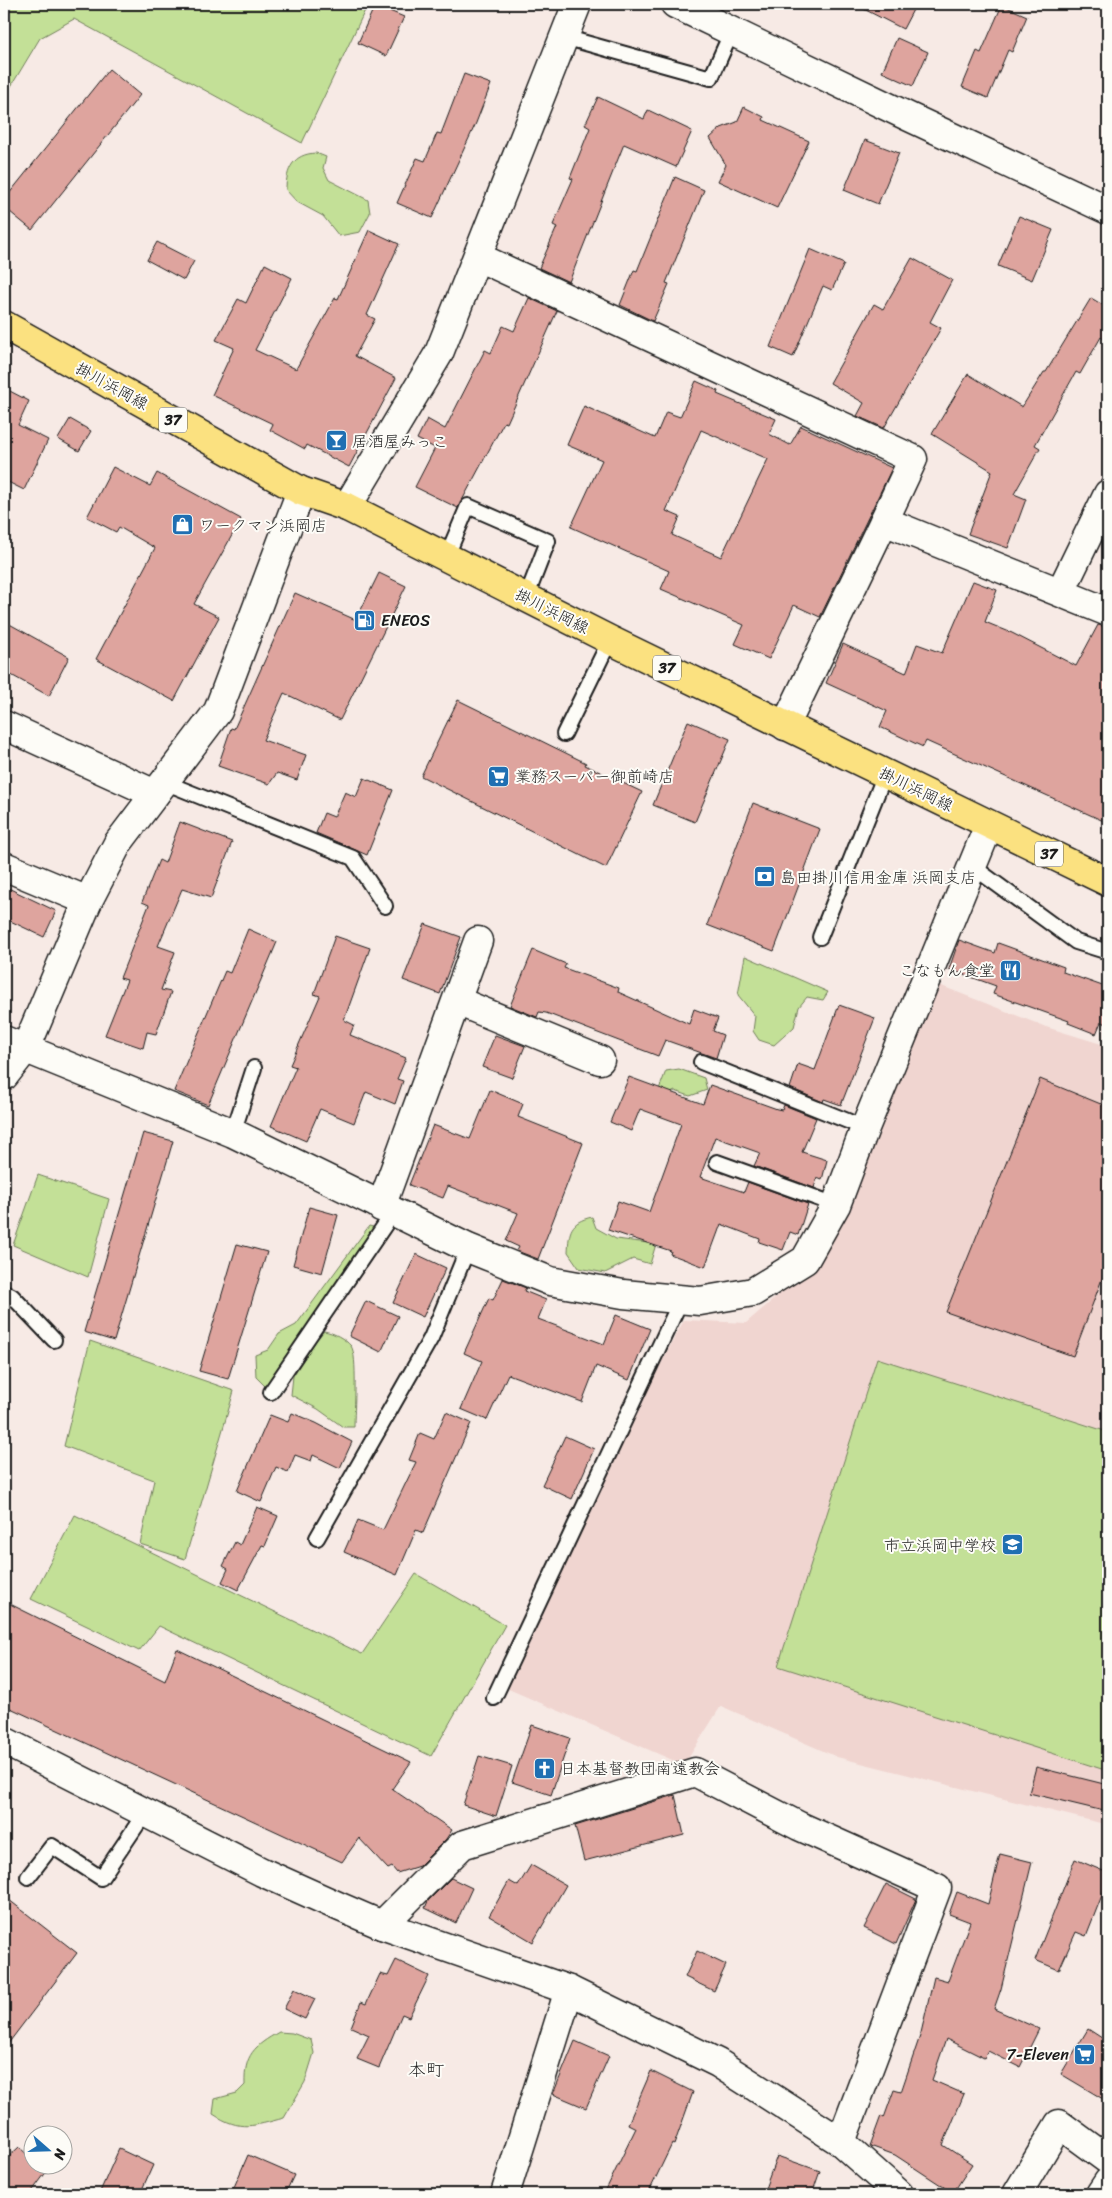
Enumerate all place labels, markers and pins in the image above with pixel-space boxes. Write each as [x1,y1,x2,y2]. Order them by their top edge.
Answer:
place label: 居酒屋みっこ [352,427,448,456]
bar icon: 居酒屋みっこ [324,429,348,453]
place label: ワークマン浜岡店 [199,511,327,540]
shop icon: ワークマン浜岡店 [171,513,195,537]
place label: ENEOS [381,606,430,635]
fuel station icon: ENEOS [353,608,377,632]
place label: 業務スーパー御前崎店 [515,762,674,791]
supermarket icon: 業務スーパー御前崎店 [487,764,511,788]
place label: 島田掛川信用金庫 浜岡支店 [780,863,976,892]
bank icon: 島田掛川信用金庫 浜岡支店 [752,865,776,889]
place label: こなもん食堂 [899,956,995,985]
restaurant icon: こなもん食堂 [999,958,1023,982]
place label: 市立浜岡中学校 [884,1531,996,1560]
school or university icon: 市立浜岡中学校 [1000,1533,1024,1557]
place label: 日本基督教団南遠教会 [560,1754,720,1783]
church icon: 日本基督教団南遠教会 [532,1756,556,1780]
place label: 7-Eleven [1006,2040,1069,2069]
supermarket icon: 7-Eleven [1073,2042,1097,2066]

